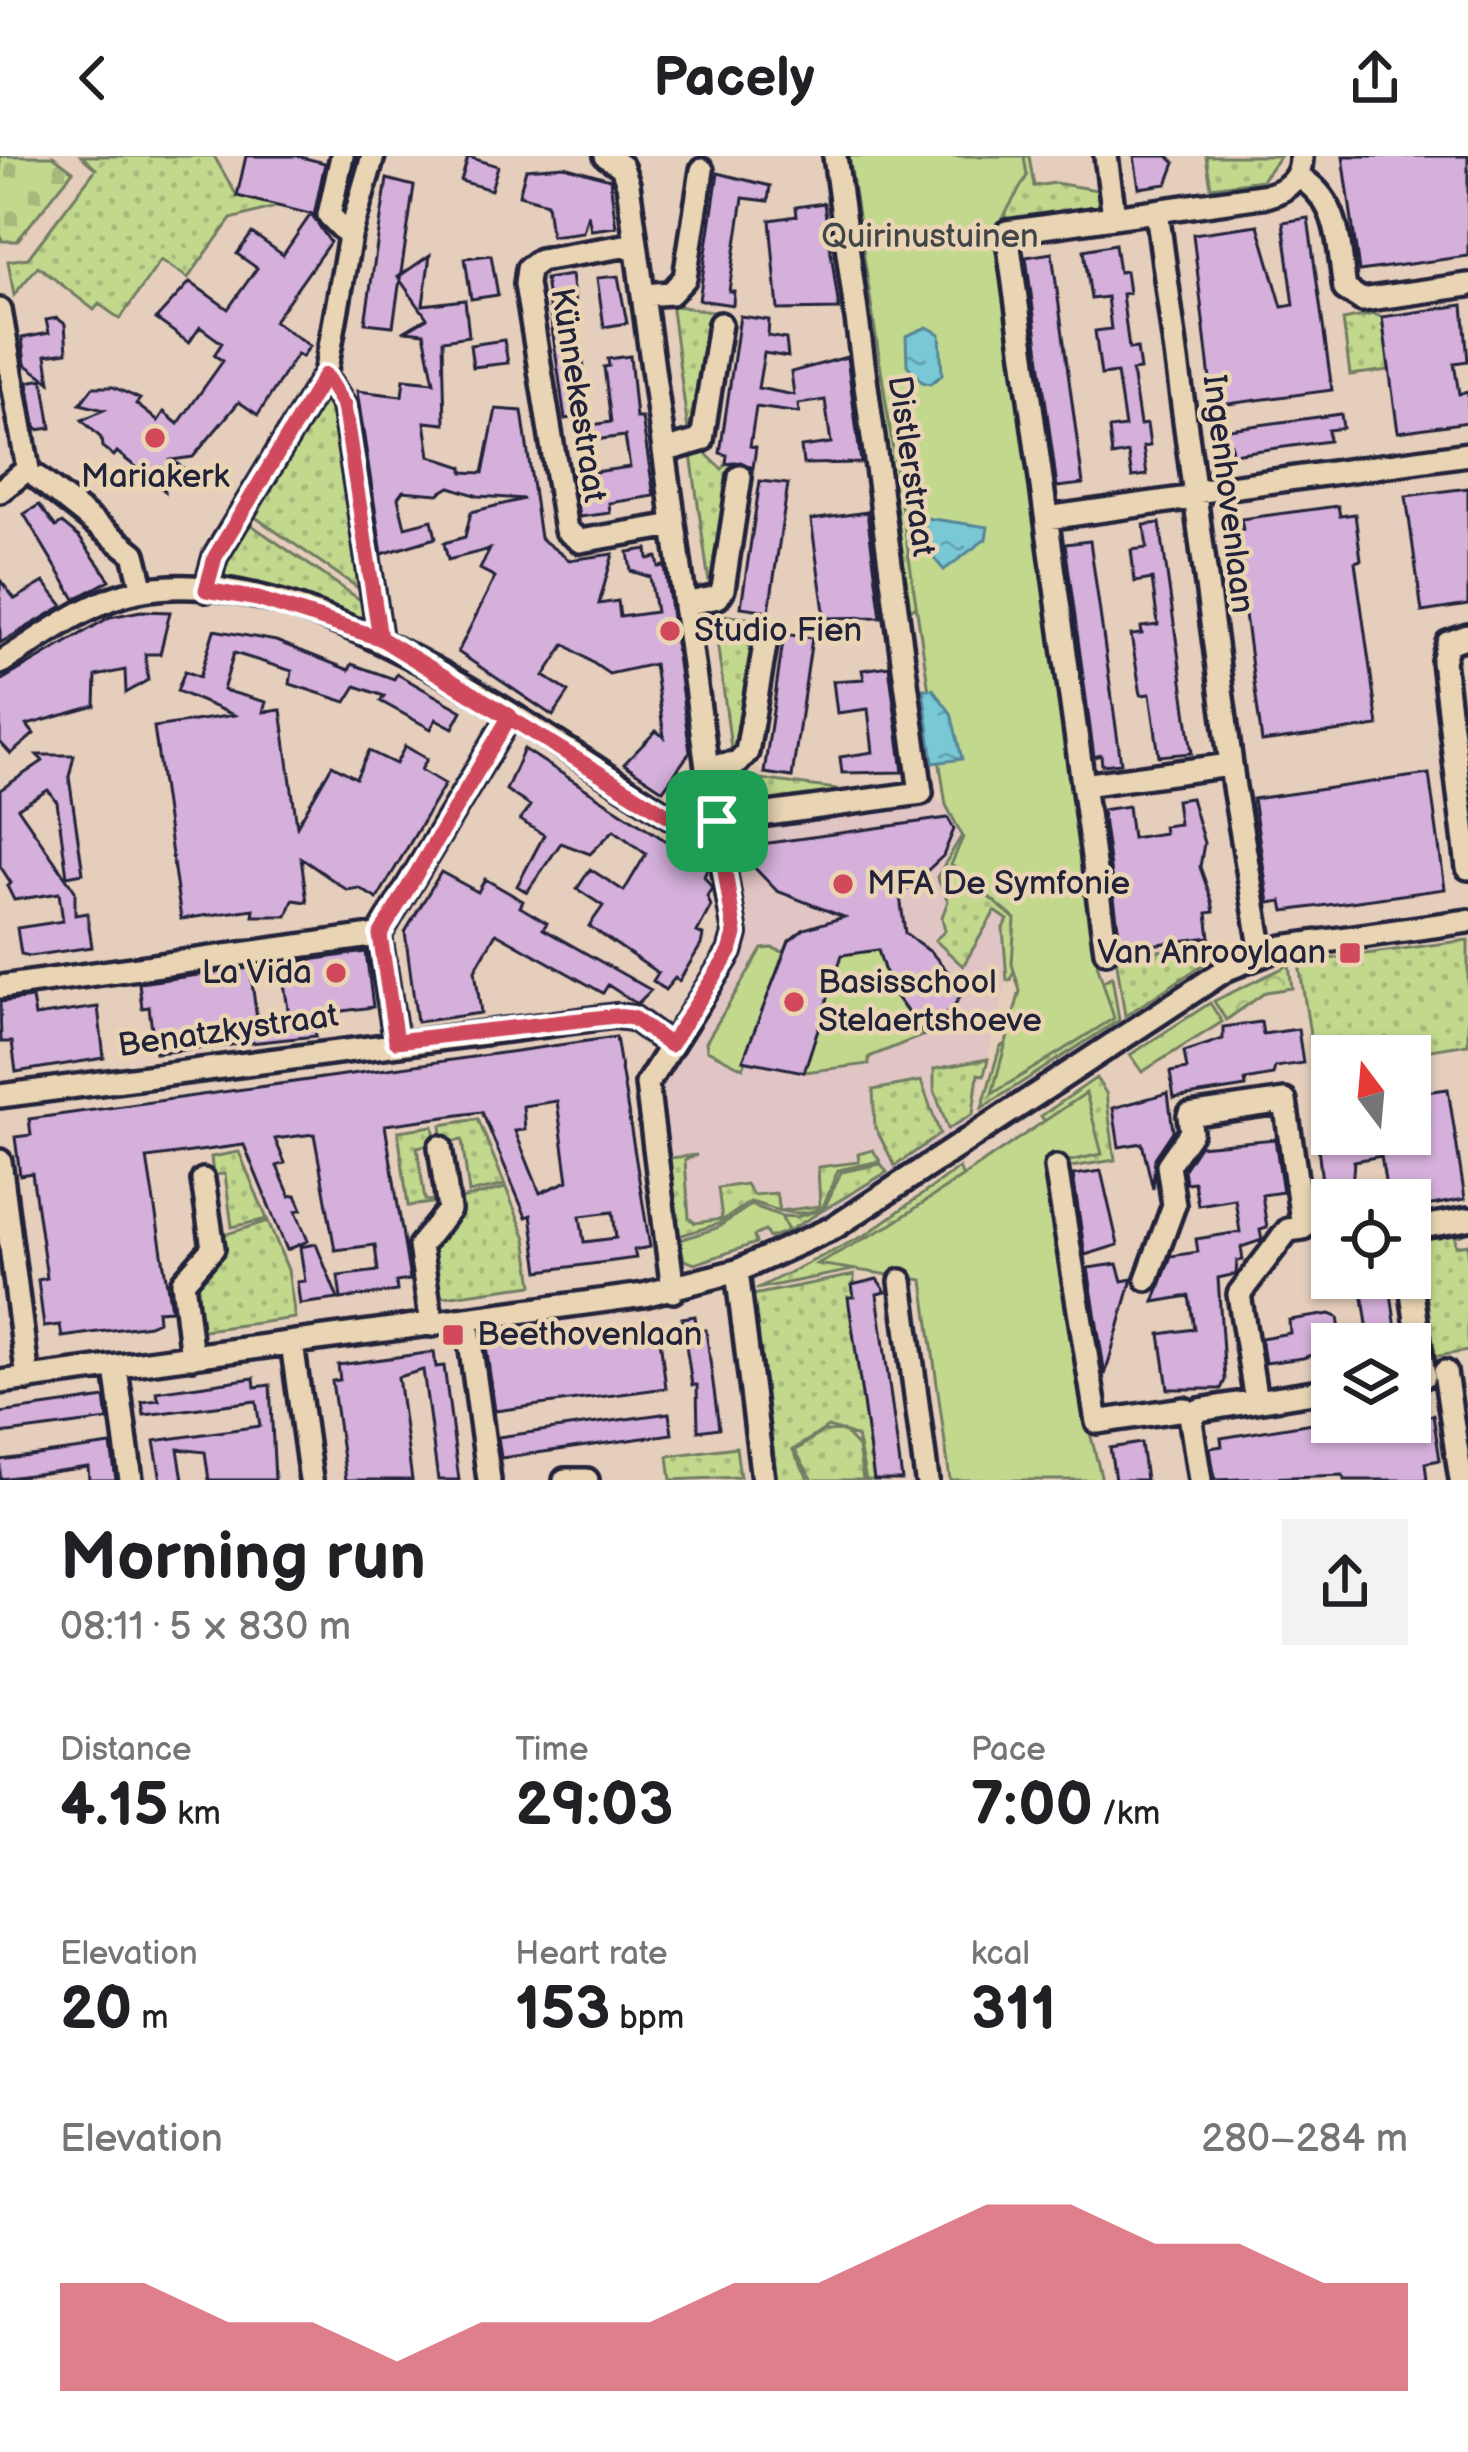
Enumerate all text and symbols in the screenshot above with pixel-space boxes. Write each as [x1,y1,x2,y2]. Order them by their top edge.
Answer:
icon: back [60,45,126,111]
icon: share [1342,45,1408,111]
text: Pacely [653,46,815,111]
park label: Quirinustuinen [821,217,1039,257]
street label: Künnekestraat [541,285,615,505]
street label: Distlerstraat [879,373,943,559]
street label: Ingenhovenlaan [1194,373,1262,615]
marker: Mariakerk [142,425,168,451]
place label: Mariakerk [81,457,230,497]
place label: Studio Fien [694,611,862,651]
marker: Studio Fien [657,618,683,644]
pin [666,770,768,872]
icon: arrive [684,788,750,854]
place label: MFA De Symfonie [867,864,1130,904]
marker: MFA De Symfonie [830,871,856,897]
place label: Van Anrooylaan [1097,933,1326,973]
marker: Van Anrooylaan [1337,940,1363,966]
place label: La Vida [202,953,312,993]
marker: La Vida [323,960,349,986]
place label: Basisschool Stelaertshoeve [818,963,1042,1041]
marker: Basisschool Stelaertshoeve [781,989,807,1015]
street label: Benatzkystraat [115,996,341,1066]
north arrow [1311,1035,1431,1155]
map controls [1311,1035,1431,1443]
button: locate [1311,1179,1431,1299]
place label: Beethovenlaan [477,1315,702,1355]
marker: Beethovenlaan [440,1322,466,1348]
button: layers [1311,1323,1431,1443]
text: Morning run [60,1519,426,1598]
button: share [1282,1519,1408,1645]
text: 08:11 · 5 × 830 m [60,1604,351,1651]
text: Distance [60,1730,192,1770]
text: Time [515,1730,588,1770]
text: Pace [971,1730,1046,1770]
text: 4.15 [60,1770,168,1842]
text: 29:03 [515,1770,673,1842]
text: 7:00 [971,1770,1093,1842]
text: km [168,1794,221,1834]
text: /km [1093,1794,1160,1834]
text: Elevation [60,1934,198,1974]
text: Heart rate [515,1934,668,1974]
text: kcal [971,1934,1030,1974]
text: 20 [60,1974,132,2046]
text: 153 [515,1974,610,2046]
text: 311 [971,1974,1056,2046]
text: m [132,1998,168,2038]
text: bpm [610,1998,684,2038]
text: Elevation [60,2116,223,2163]
text: 280–284 m [1201,2116,1408,2163]

